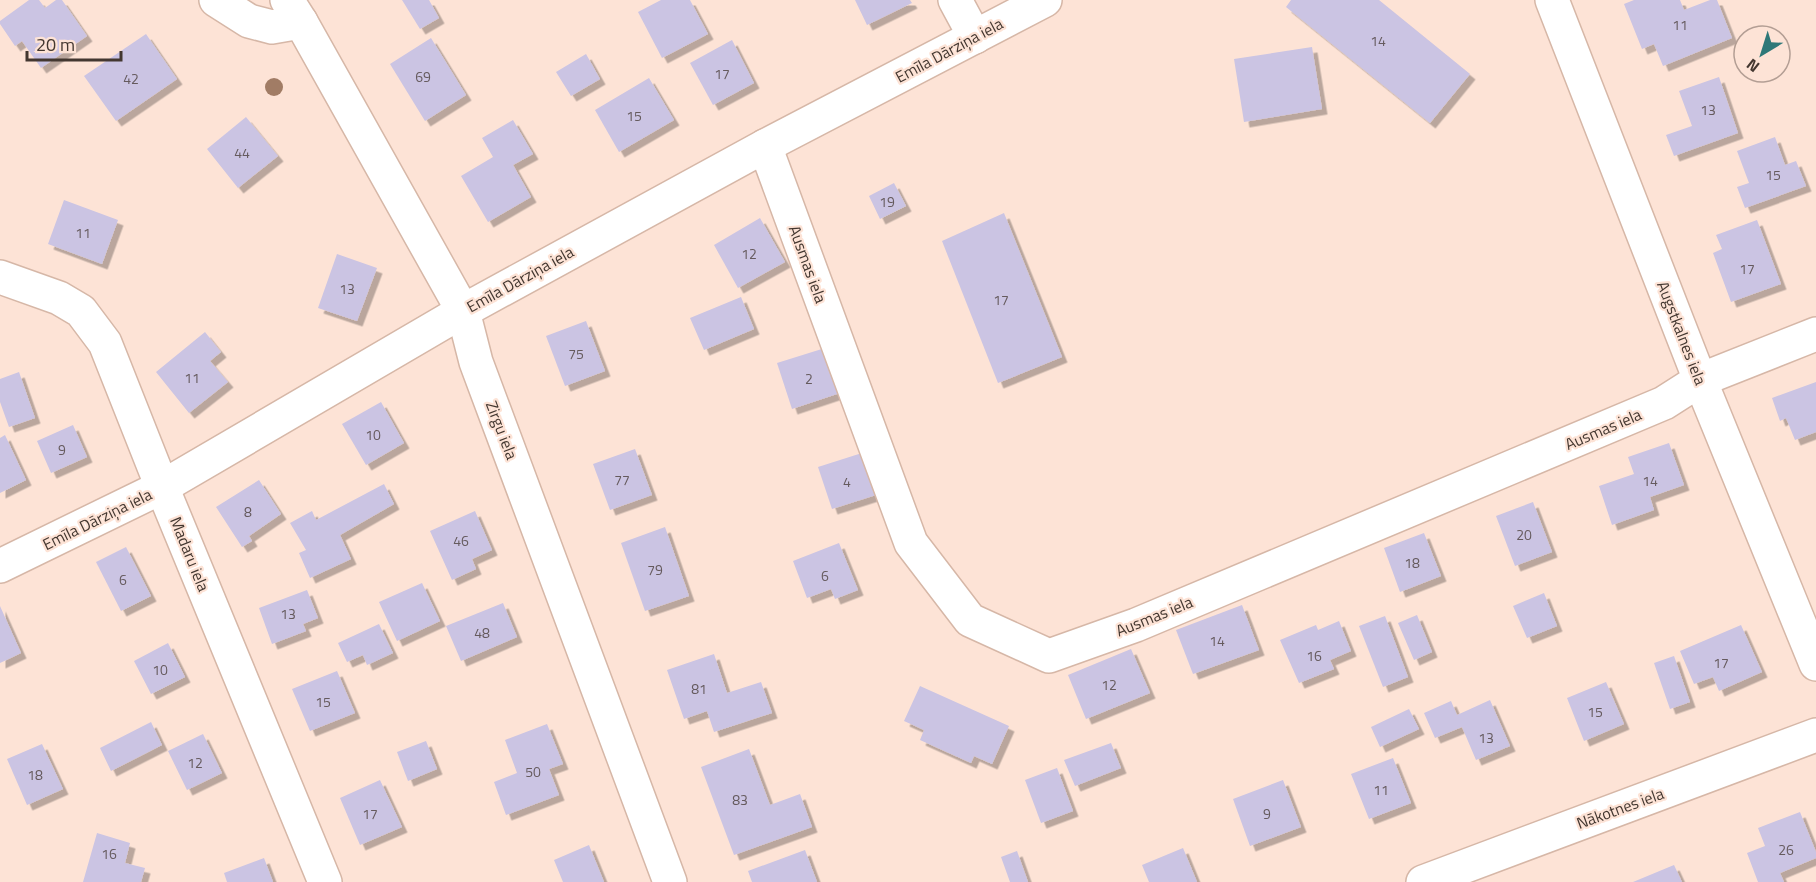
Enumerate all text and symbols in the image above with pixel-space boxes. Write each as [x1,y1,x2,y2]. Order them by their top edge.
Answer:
street label: Emīla Dārziņa iela [891,11,1007,89]
house number: 11 [1672,14,1688,35]
scale bar [27,24,122,62]
north arrow [1732,24,1792,84]
house number: 14 [1370,30,1386,51]
text: 20 m [36,31,75,58]
text: N [1741,53,1765,79]
house number: 17 [714,63,730,84]
house number: 69 [415,66,431,87]
house number: 42 [123,68,139,89]
house number: 13 [1700,99,1716,120]
house number: 15 [626,105,642,126]
house number: 44 [234,142,250,163]
house number: 15 [1765,164,1781,185]
house number: 19 [879,191,895,212]
house number: 11 [75,222,91,243]
street label: Ausmas iela [783,222,833,306]
street label: Emīla Dārziņa iela [462,240,578,318]
house number: 12 [741,243,757,264]
house number: 17 [1739,258,1755,279]
house number: 13 [339,278,355,299]
street label: Augstkalnes iela [1651,278,1713,388]
house number: 17 [993,289,1009,310]
house number: 75 [568,343,584,364]
house number: 11 [184,367,200,388]
house number: 2 [805,368,813,389]
street label: Zirgu iela [480,397,524,463]
street label: Ausmas iela [1561,402,1645,456]
house number: 10 [365,424,381,445]
house number: 9 [58,439,66,460]
house number: 77 [614,469,630,490]
house number: 14 [1642,470,1658,491]
house number: 4 [843,471,851,492]
street label: Emīla Dārziņa iela [38,482,156,556]
house number: 8 [244,501,252,522]
street label: Madaru iela [164,513,216,595]
house number: 20 [1516,524,1532,545]
house number: 46 [453,530,469,551]
house number: 18 [1404,552,1420,573]
house number: 79 [647,559,663,580]
house number: 6 [821,565,829,586]
house number: 6 [119,569,127,590]
street label: Ausmas iela [1112,590,1196,642]
house number: 13 [280,603,296,624]
house number: 48 [474,622,490,643]
house number: 14 [1209,630,1225,651]
house number: 16 [1306,645,1322,666]
house number: 17 [1713,652,1729,673]
house number: 10 [152,659,168,680]
house number: 12 [1101,674,1117,695]
house number: 81 [691,678,707,699]
house number: 15 [315,691,331,712]
house number: 15 [1587,701,1603,722]
house number: 13 [1478,727,1494,748]
house number: 12 [187,752,203,773]
house number: 50 [525,761,541,782]
house number: 18 [27,764,43,785]
house number: 11 [1373,779,1389,800]
street label: Nākotnes iela [1573,781,1667,835]
house number: 83 [732,789,748,810]
house number: 17 [362,803,378,824]
house number: 9 [1263,803,1271,824]
house number: 26 [1778,839,1794,860]
house number: 16 [101,843,117,864]

